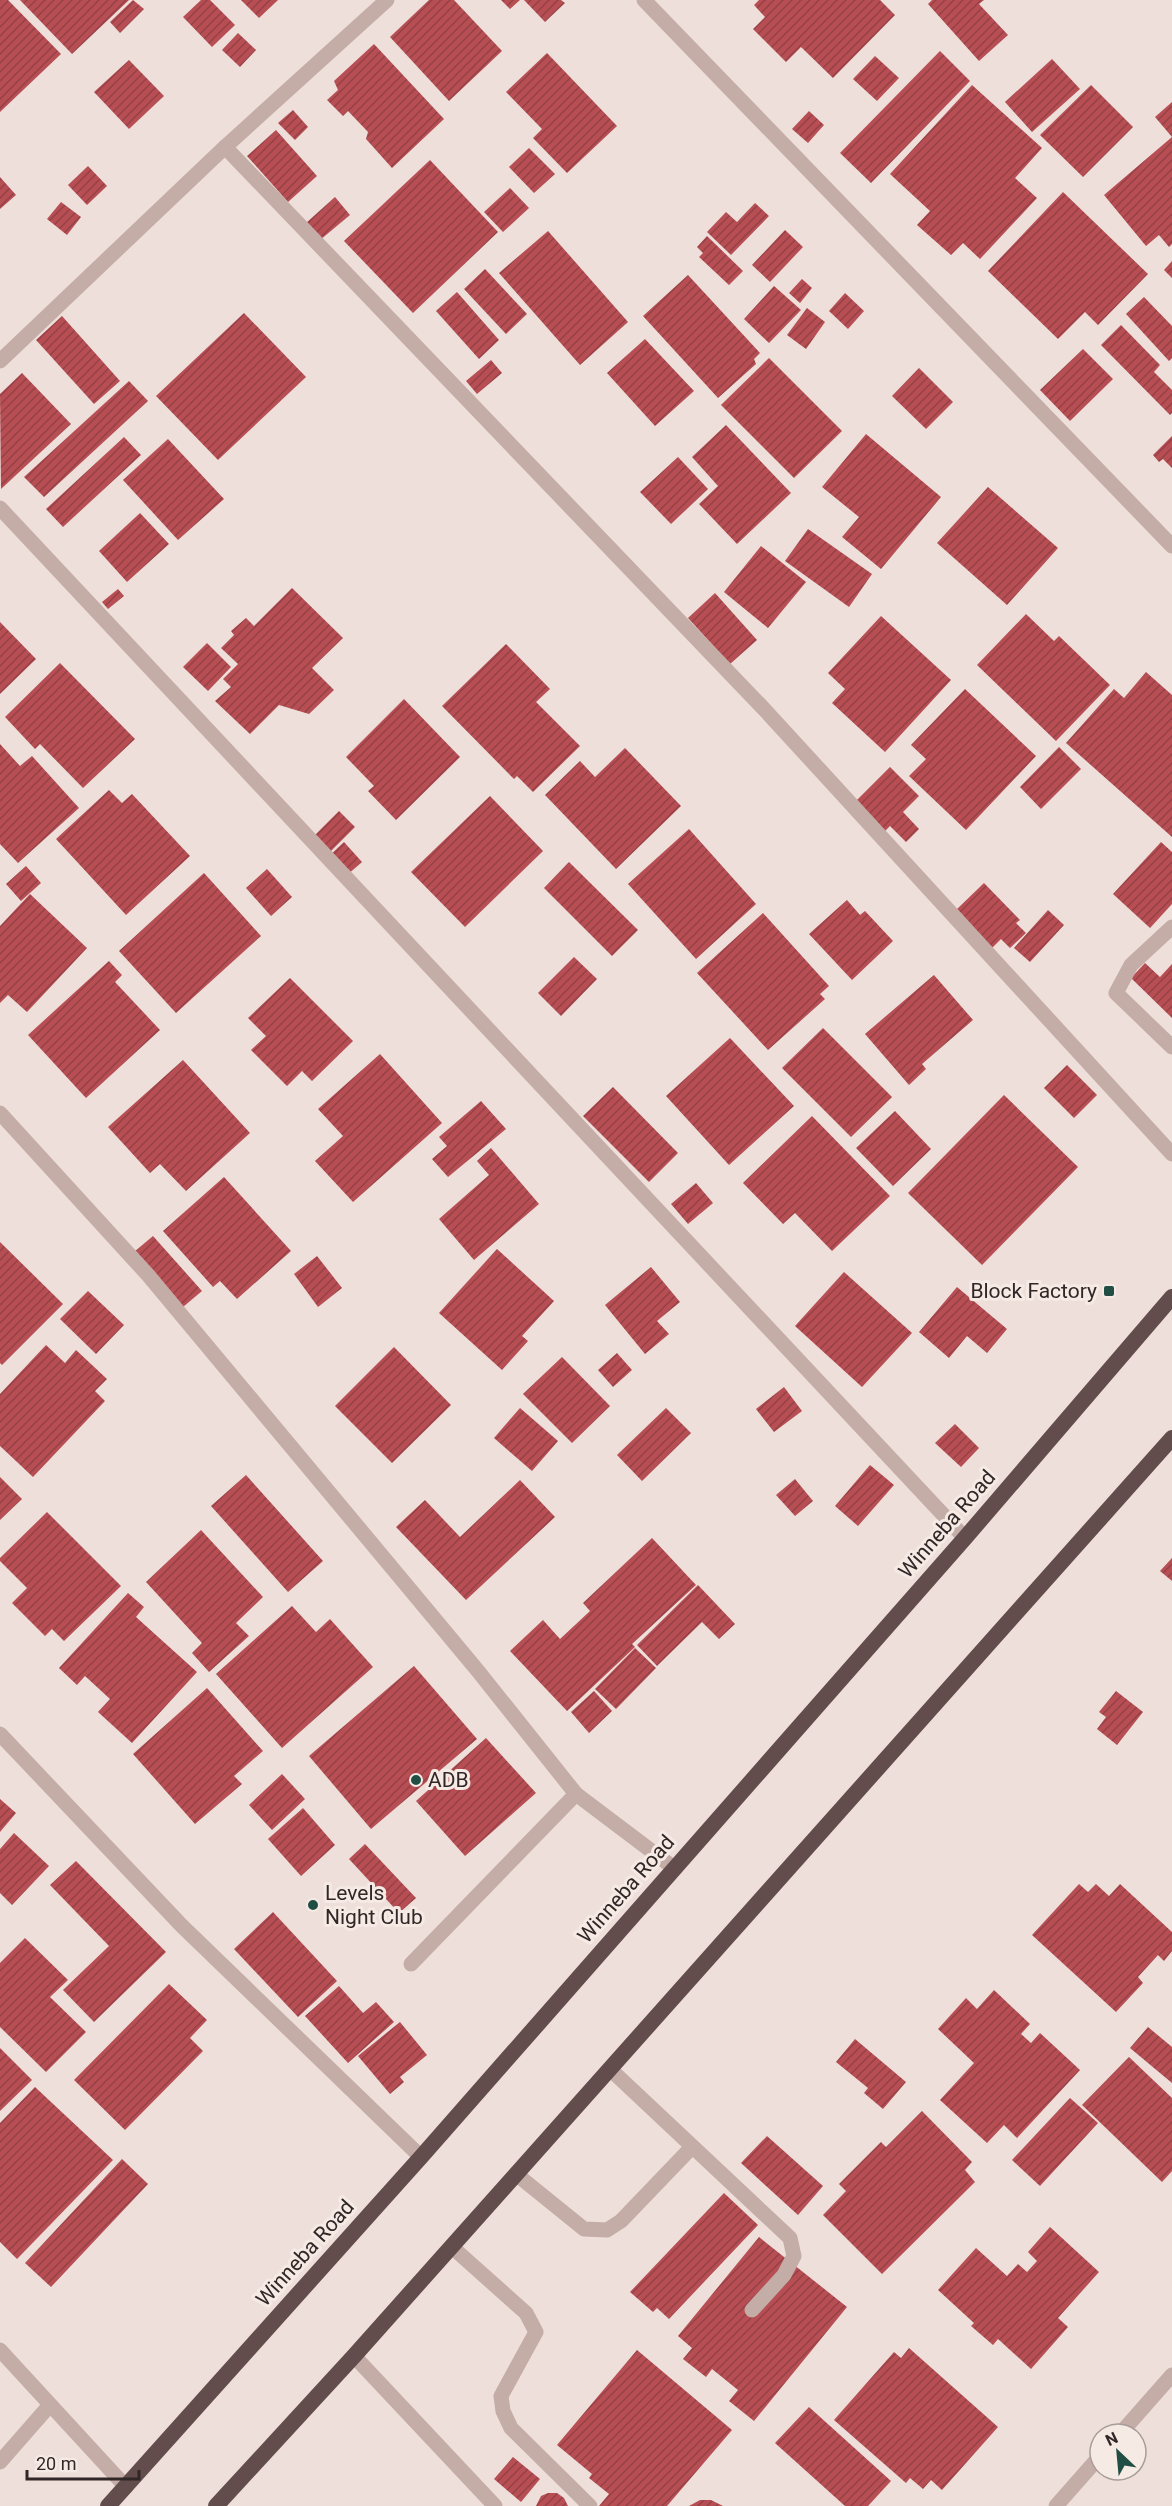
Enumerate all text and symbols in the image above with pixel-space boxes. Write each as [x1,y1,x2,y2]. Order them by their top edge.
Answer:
place label: Block Factory [970,1279,1097,1303]
marker: Block Factory [1102,1284,1116,1298]
street label: Winneba Road [894,1465,1000,1583]
place label: ADB [428,1768,469,1792]
marker: ADB [409,1773,423,1787]
street label: Winneba Road [573,1830,679,1948]
place label: Levels Night Club [325,1881,423,1929]
marker: Levels Night Club [306,1898,320,1912]
street label: Winneba Road [251,2195,359,2311]
north arrow [1088,2422,1148,2482]
text: N [1102,2428,1121,2450]
scale bar [27,2443,140,2481]
text: 20 m [36,2453,76,2474]

